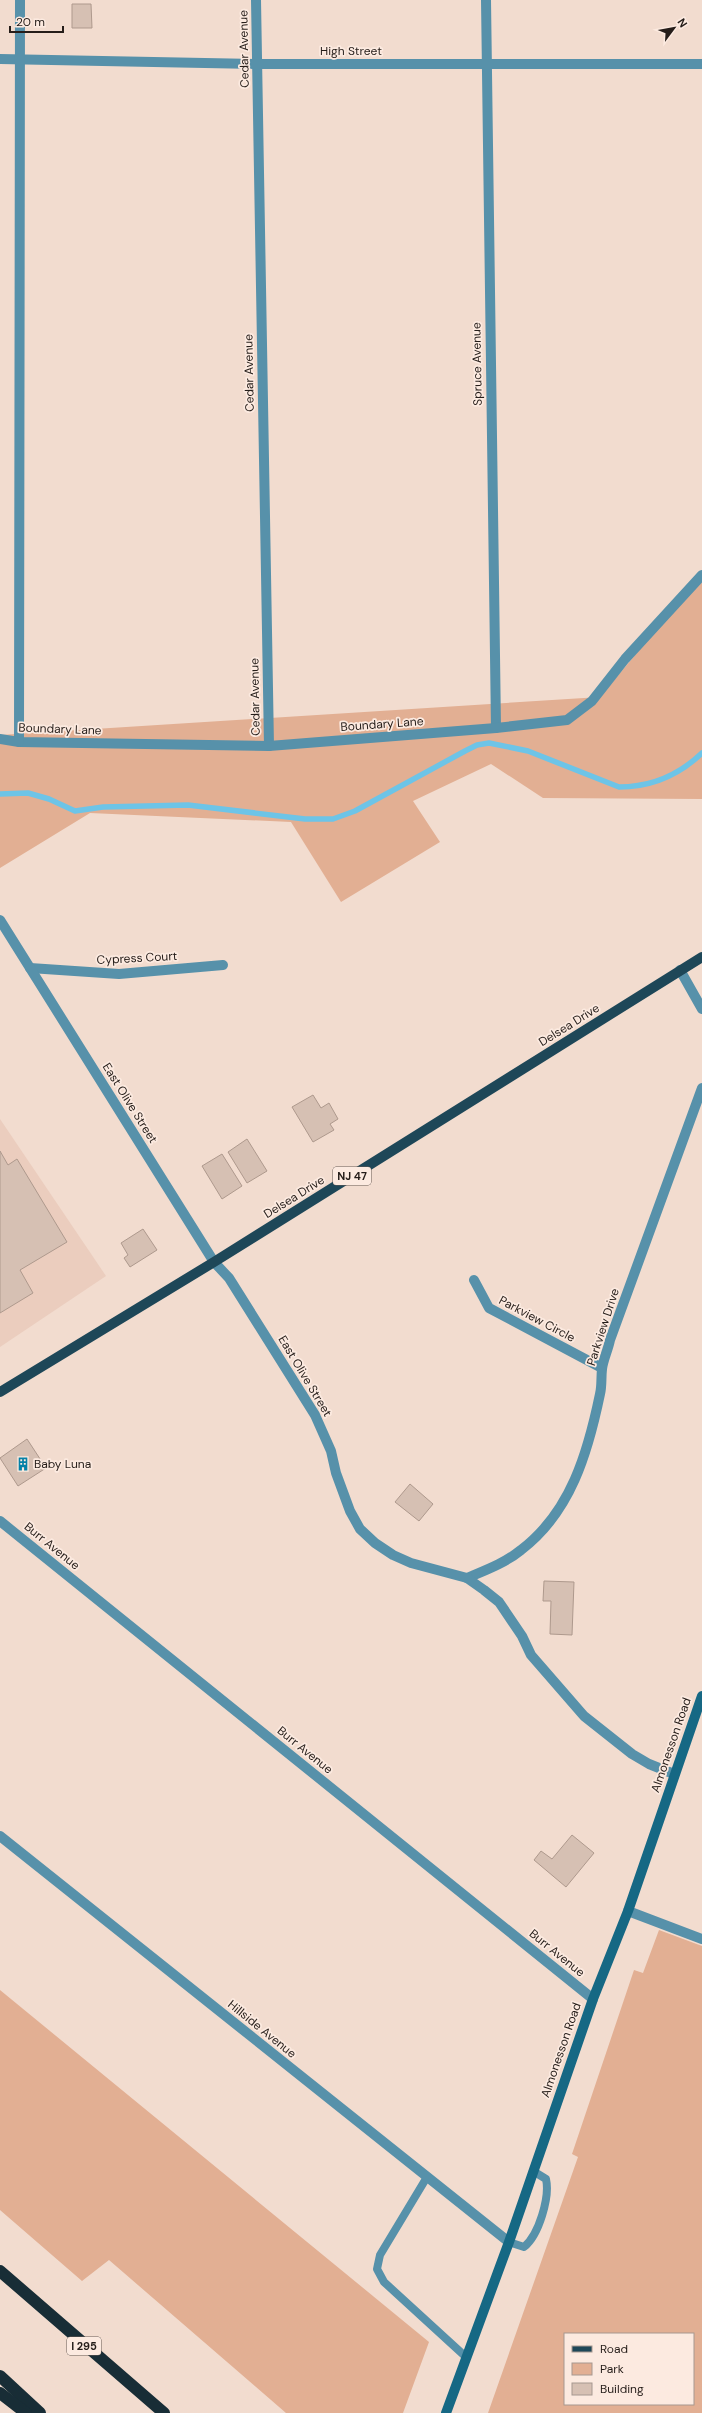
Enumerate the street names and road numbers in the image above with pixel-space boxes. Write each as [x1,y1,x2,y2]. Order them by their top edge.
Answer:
street label: Cedar Avenue [235,10,253,88]
street label: High Street [320,43,382,59]
street label: Spruce Avenue [468,322,486,406]
street label: Cedar Avenue [240,334,258,412]
street label: Cedar Avenue [246,658,264,736]
street label: Boundary Lane [340,713,424,735]
street label: Boundary Lane [18,720,102,738]
street label: Cypress Court [96,948,178,968]
street label: Delsea Drive [536,1000,603,1050]
street label: East Olive Street [99,1060,161,1146]
road number: NJ 47 [333,1167,371,1185]
street label: Delsea Drive [261,1172,328,1222]
street label: Parkview Drive [583,1286,623,1368]
street label: Parkview Circle [496,1292,578,1346]
street label: East Olive Street [274,1333,336,1420]
street label: Burr Avenue [21,1519,83,1573]
street label: Almonesson Road [647,1695,695,1795]
street label: Burr Avenue [274,1723,336,1777]
street label: Burr Avenue [526,1926,588,1980]
street label: Hillside Avenue [224,1996,300,2062]
street label: Almonesson Road [537,2000,585,2100]
road number: I 295 [67,2337,101,2355]

